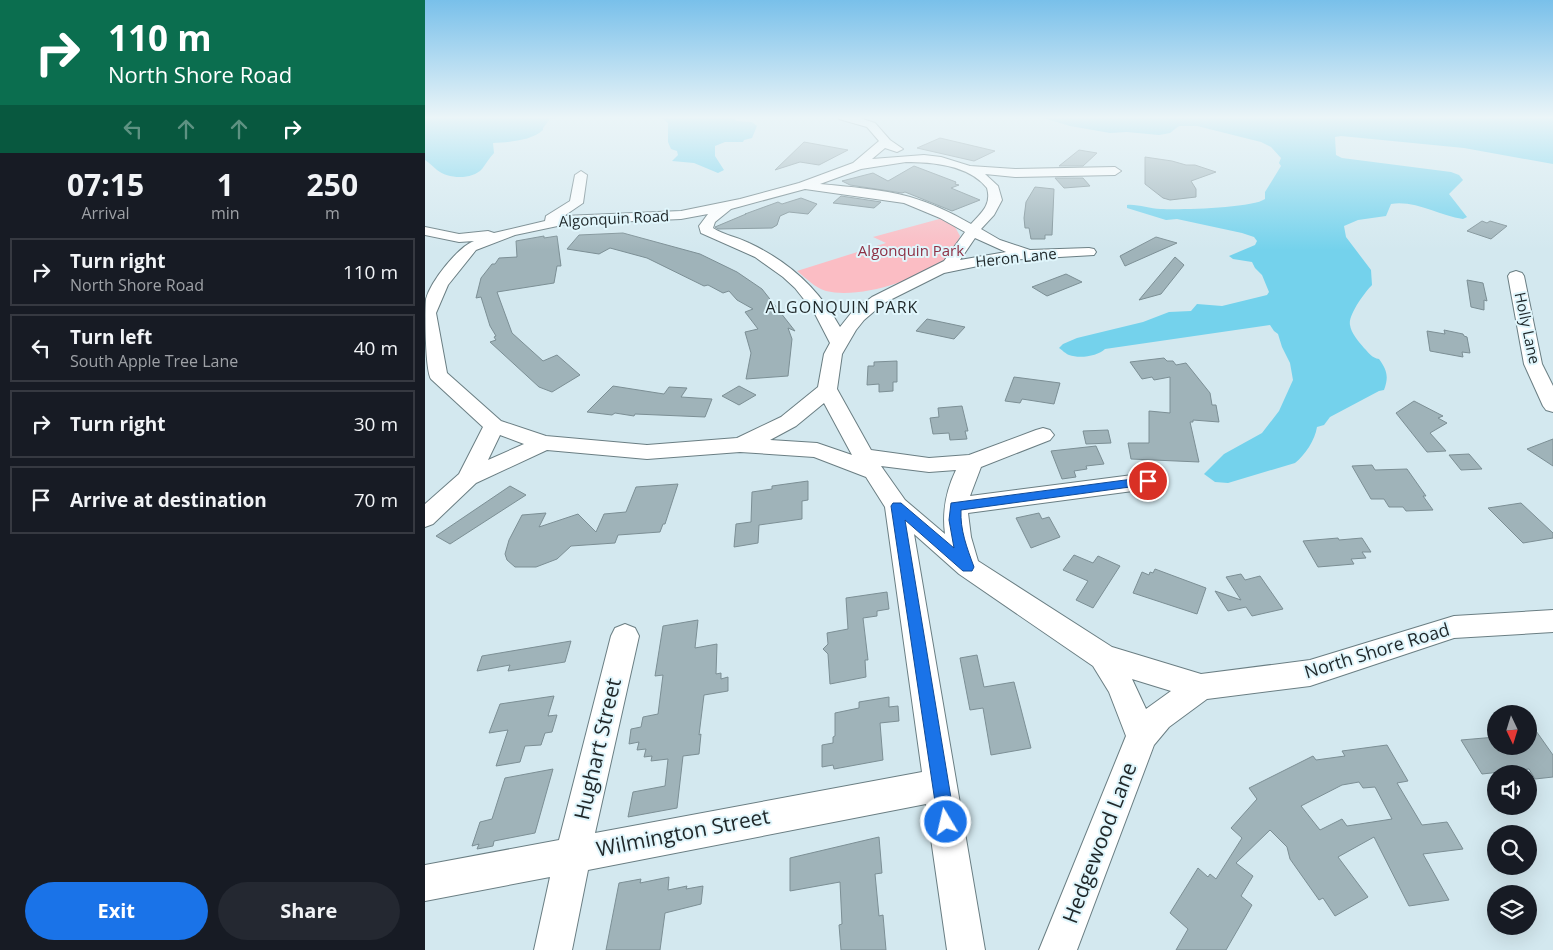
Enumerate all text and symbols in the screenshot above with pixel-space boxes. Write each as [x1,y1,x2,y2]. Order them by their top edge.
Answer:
text: 110 m [108,14,212,61]
icon: right [25,20,90,85]
text: North Shore Road [108,59,292,89]
icon: left [119,115,147,143]
icon: ahead [172,115,200,143]
icon: ahead [225,115,253,143]
icon: right [278,115,306,143]
text: 07:15 [67,164,144,205]
text: 1 [217,164,234,205]
text: 250 [307,164,358,205]
text: Arrival [81,202,130,224]
text: min [211,202,240,224]
text: m [325,202,340,224]
street label: Algonquin Road [558,205,670,231]
park label: Algonquin Park [858,240,964,260]
street label: Heron Lane [974,243,1057,271]
text: Turn right [70,248,165,274]
icon: right [27,258,55,286]
text: 110 m [343,259,398,285]
text: North Shore Road [70,274,204,296]
street label: Holly Lane [1511,290,1545,366]
district label: ALGONQUIN PARK [766,296,918,318]
text: Turn left [70,324,152,350]
icon: left [27,334,55,362]
text: 40 m [354,335,398,361]
text: South Apple Tree Lane [70,350,238,372]
icon: right [27,410,55,438]
text: Turn right [70,411,165,437]
text: 30 m [354,411,398,437]
pin [1127,460,1169,502]
icon: arrive [1134,467,1162,495]
icon: arrive [27,486,55,514]
text: Arrive at destination [70,487,267,513]
text: 70 m [354,487,398,513]
street label: North Shore Road [1301,617,1452,684]
street label: Hughart Street [567,675,627,822]
north arrow [1487,705,1537,755]
map controls [1487,705,1537,935]
street label: Hedgewood Lane [1055,758,1143,927]
button: sound [1487,765,1537,815]
position arrow [919,795,971,847]
street label: Wilmington Street [594,801,772,863]
button: search [1487,825,1537,875]
button: Exit [25,882,208,940]
button: Share [218,882,400,940]
button: layers [1487,885,1537,935]

